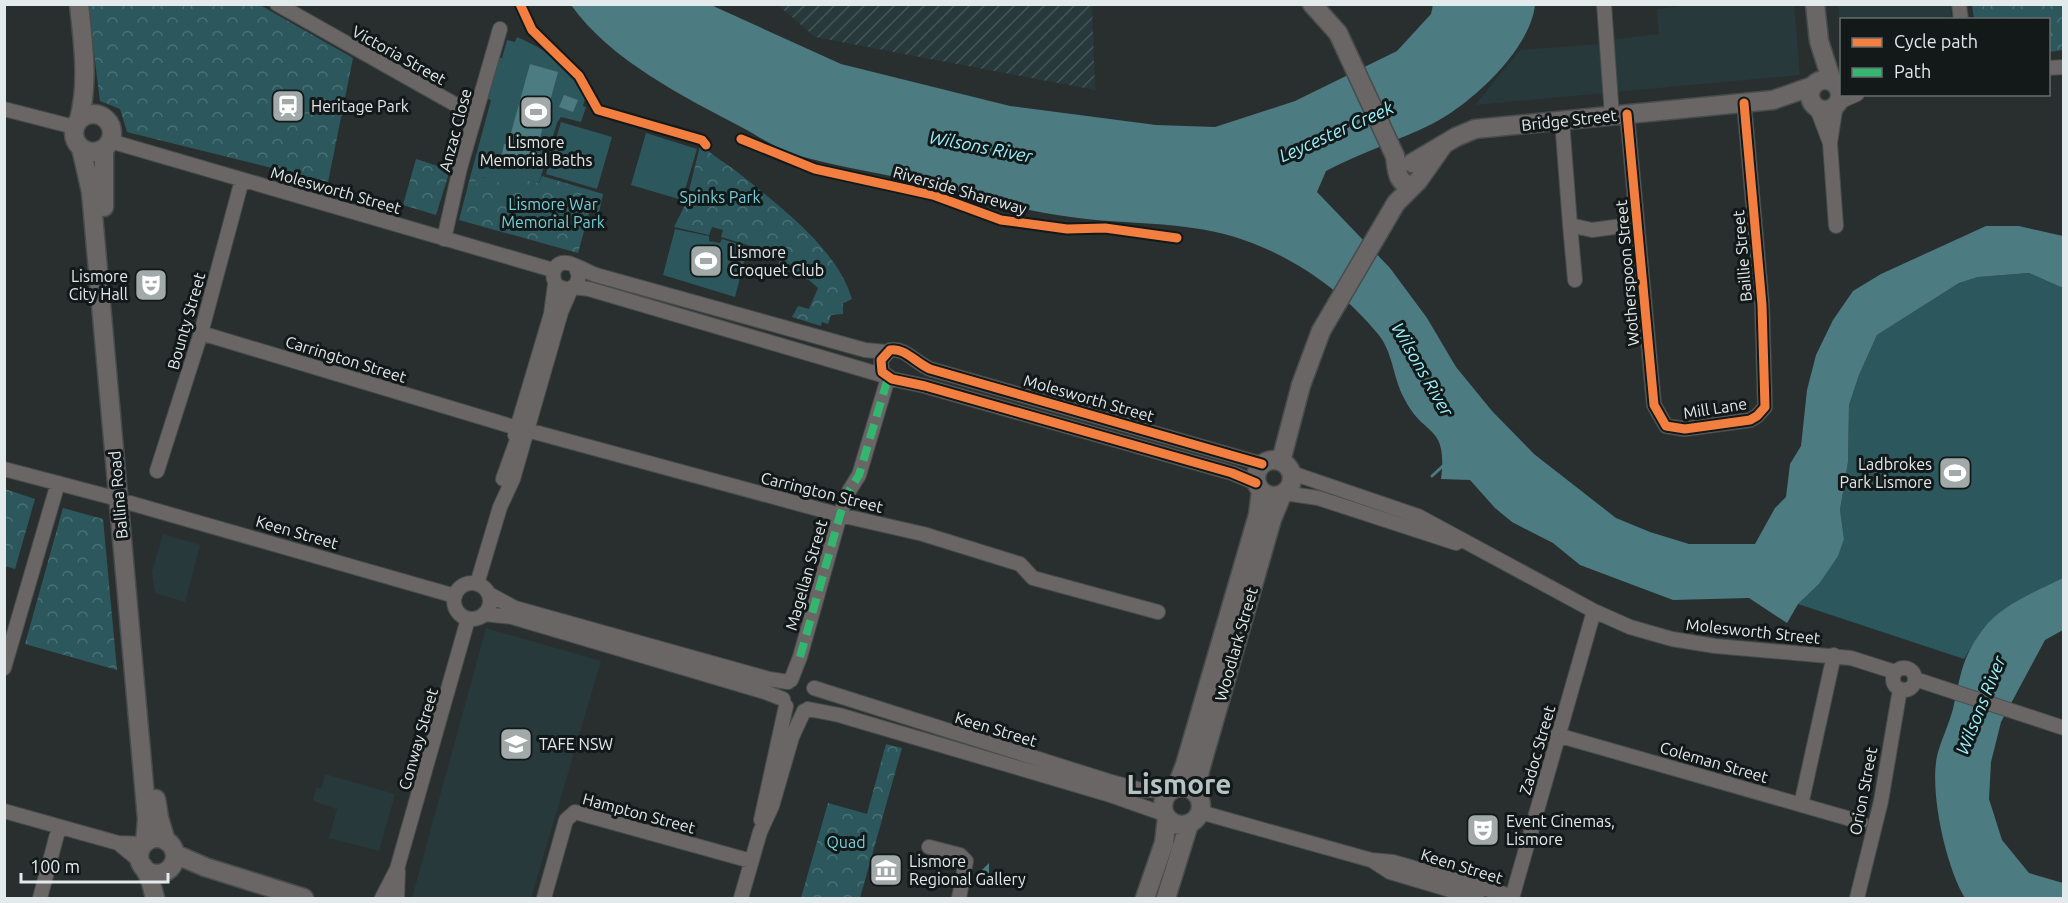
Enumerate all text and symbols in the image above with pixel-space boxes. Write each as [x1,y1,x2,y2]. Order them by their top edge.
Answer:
legend [1840,18,2050,96]
street label: Victoria Street [349,22,450,88]
text: Cycle path [1894,31,1978,51]
text: Path [1894,61,1931,81]
street label: Anzac Close [435,86,475,174]
station icon: Heritage Park [270,88,306,124]
sports icon: Lismore Memorial Baths [518,94,554,130]
place label: Heritage Park [311,97,409,115]
water label: Leycester Creek [1276,97,1397,165]
street label: Bridge Street [1520,106,1618,134]
water label: Wilsons River [928,126,1035,166]
place label: Lismore Memorial Baths [480,133,592,169]
street label: Riverside Shareway [891,162,1029,218]
street label: Molesworth Street [269,163,404,217]
park label: Spinks Park [679,188,761,206]
park label: Lismore War Memorial Park [501,195,605,231]
street label: Wotherspoon Street [1612,198,1642,347]
street label: Baillie Street [1729,209,1755,302]
sports icon: Lismore Croquet Club [688,243,724,279]
place label: Lismore Croquet Club [729,243,824,279]
place label: Lismore City Hall [69,267,128,303]
theatre icon: Lismore City Hall [133,267,169,303]
street label: Bounty Street [164,270,209,372]
water label: Wilsons River [1388,319,1458,420]
street label: Carrington Street [283,332,409,386]
street label: Molesworth Street [1022,371,1157,425]
street label: Mill Lane [1682,394,1748,422]
street label: Ballina Road [105,450,131,540]
place label: Ladbrokes Park Lismore [1840,455,1932,491]
sports icon: Ladbrokes Park Lismore [1937,455,1973,491]
street label: Carrington Street [759,468,886,516]
street label: Keen Street [254,512,341,553]
street label: Magellan Street [782,517,831,632]
street label: Woodlark Street [1211,584,1261,703]
street label: Molesworth Street [1685,615,1822,647]
water label: Wilsons River [1951,652,2009,757]
street label: Conway Street [395,685,441,792]
street label: Zadoc Street [1516,703,1558,797]
street label: Keen Street [953,708,1040,750]
school or university icon: TAFE NSW [498,726,534,762]
place label: TAFE NSW [539,735,613,753]
street label: Coleman Street [1658,738,1771,786]
street label: Orion Street [1846,745,1880,836]
district label: Lismore [1127,768,1231,799]
street label: Hampton Street [581,789,698,837]
theatre icon: Event Cinemas, Lismore [1465,812,1501,848]
place label: Event Cinemas, Lismore [1506,812,1615,848]
park label: Quad [826,833,866,851]
street label: Keen Street [1419,845,1506,887]
scale bar [21,846,168,884]
museum icon: Lismore Regional Gallery [868,852,904,888]
place label: Lismore Regional Gallery [909,852,1026,888]
text: 100 m [30,856,80,876]

